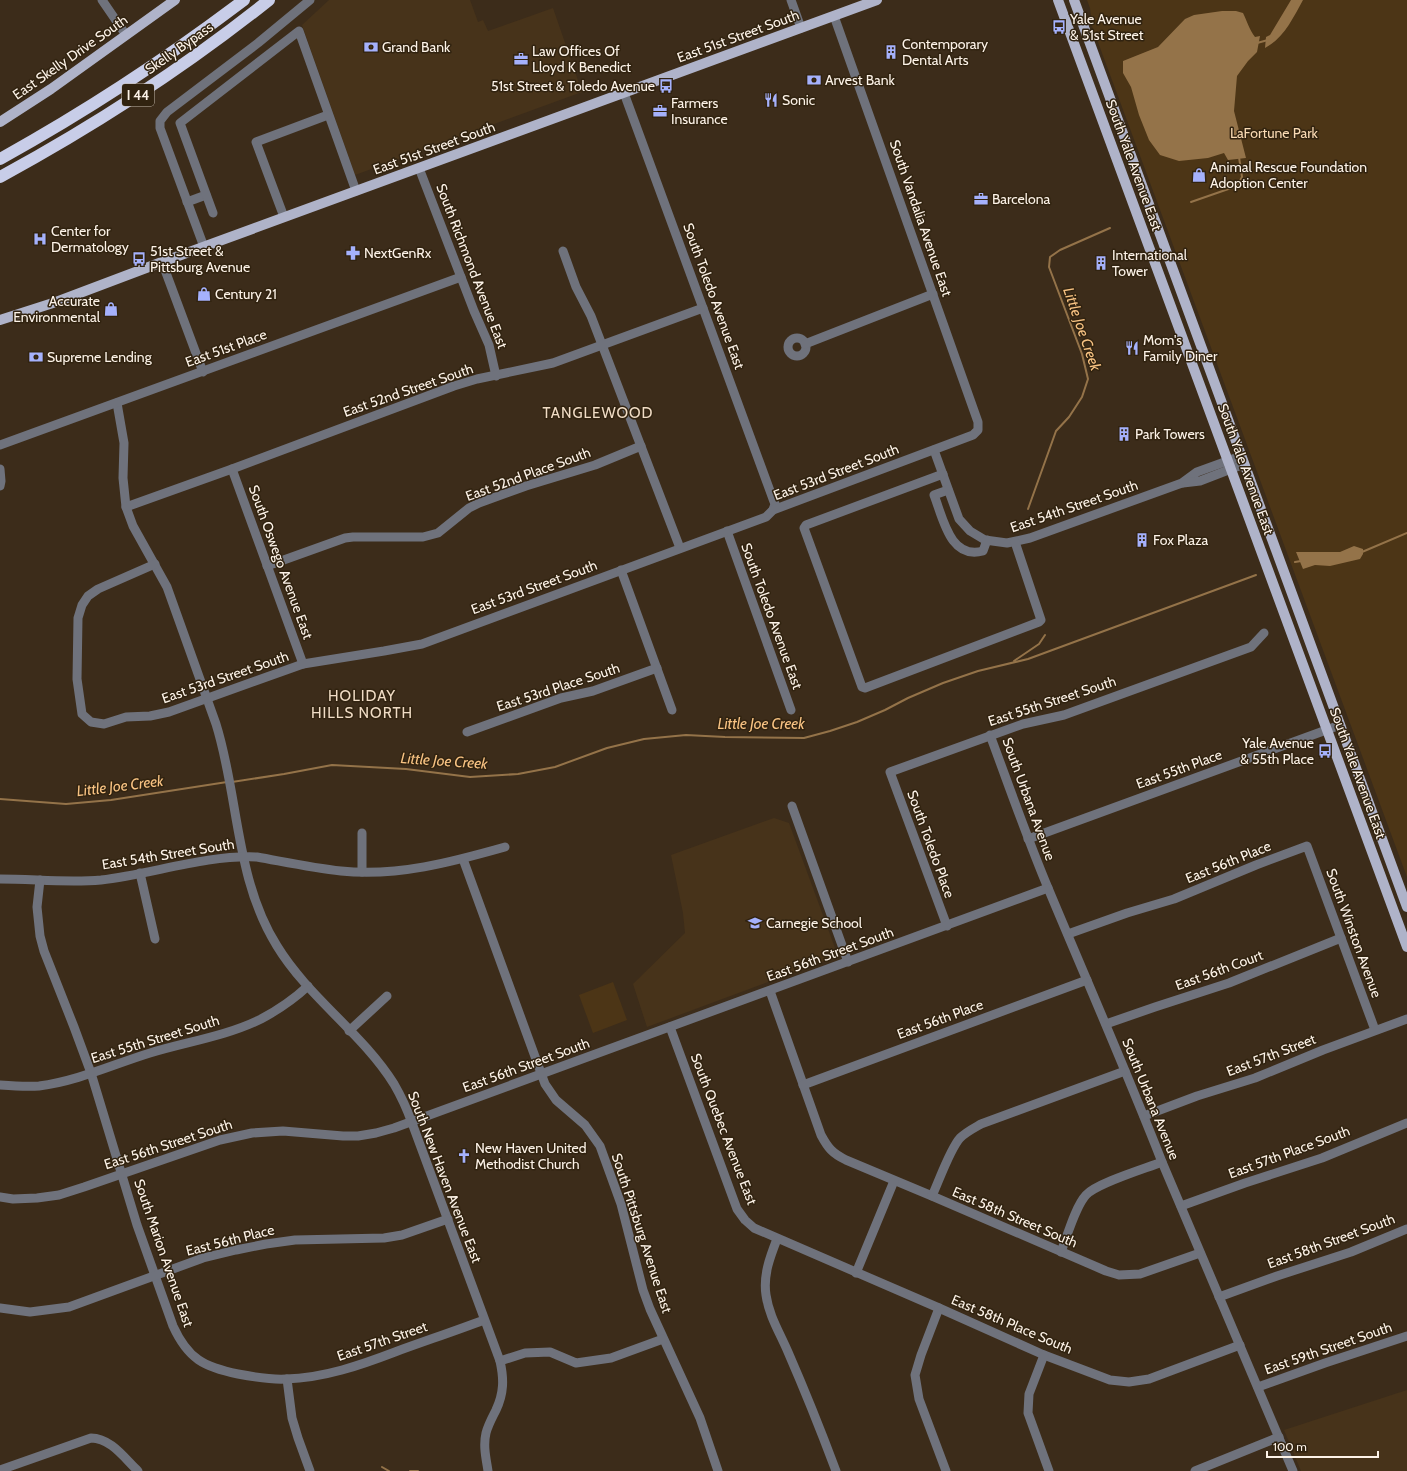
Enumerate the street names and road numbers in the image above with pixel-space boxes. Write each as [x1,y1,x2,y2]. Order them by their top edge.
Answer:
street label: East 51st Street South [675,6,801,66]
street label: East Skelly Drive South [9,11,131,103]
street label: Skelly Bypass [141,18,217,78]
road number: I 44 [122,84,154,106]
street label: South Yale Avenue East [1102,97,1166,233]
street label: East 51st Street South [371,118,497,178]
street label: South Vandalia Avenue East [886,137,956,299]
street label: South Richmond Avenue East [432,181,512,351]
street label: South Toledo Avenue East [679,220,749,372]
street label: East 51st Place [183,325,269,371]
street label: East 52nd Street South [341,359,475,421]
street label: South Yale Avenue East [1214,401,1278,537]
street label: East 53rd Street South [771,440,901,504]
street label: East 52nd Place South [463,443,593,505]
street label: East 54th Street South [1008,476,1140,536]
street label: South Oswego Avenue East [245,482,317,642]
street label: South Toledo Avenue East [737,540,807,692]
street label: East 53rd Street South [468,556,600,618]
street label: East 53rd Street South [159,647,291,707]
street label: East 53rd Place South [494,659,622,715]
street label: East 55th Street South [986,672,1118,730]
street label: South Yale Avenue East [1326,705,1390,841]
street label: South Urbana Avenue [998,735,1060,863]
street label: East 55th Place [1134,745,1224,793]
street label: South Toledo Place [903,788,959,900]
street label: East 54th Street South [100,835,236,873]
street label: East 56th Place [1183,837,1273,887]
street label: South Winston Avenue [1322,866,1386,1000]
street label: East 56th Street South [764,923,896,985]
street label: East 56th Court [1173,946,1265,994]
street label: East 56th Place [894,995,986,1043]
street label: East 55th Street South [89,1011,221,1067]
street label: East 57th Street [1224,1030,1318,1080]
street label: East 56th Street South [460,1034,592,1096]
street label: South Urbana Avenue [1118,1036,1184,1162]
street label: South Quebec Avenue East [687,1051,761,1208]
street label: South New Haven Avenue East [404,1089,486,1266]
street label: East 56th Street South [102,1115,234,1173]
street label: East 57th Place South [1226,1122,1352,1182]
street label: South Pittsburg Avenue East [608,1151,676,1315]
street label: South Marion Avenue East [130,1177,198,1330]
street label: East 58th Street South [950,1182,1080,1252]
street label: East 58th Street South [1265,1210,1397,1272]
street label: East 56th Place [184,1220,276,1260]
street label: East 58th Place South [949,1290,1075,1358]
street label: East 57th Street [335,1317,430,1365]
street label: East 59th Street South [1262,1318,1394,1378]

